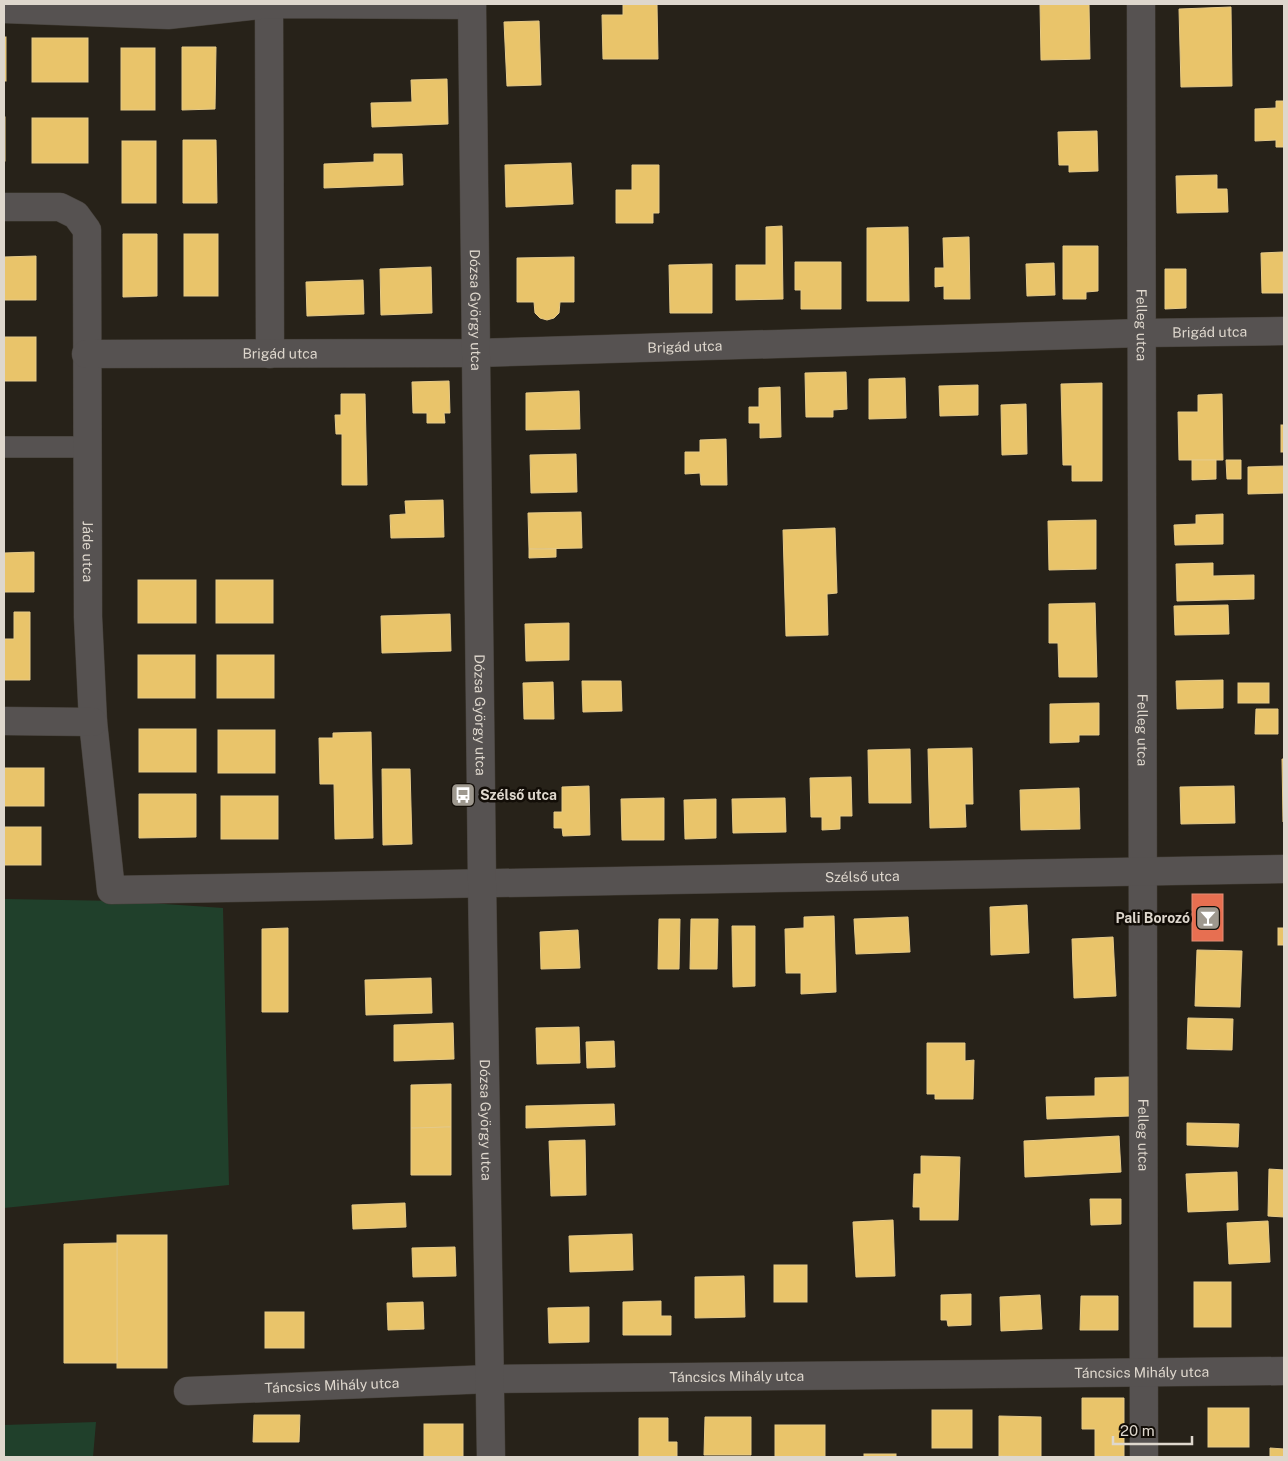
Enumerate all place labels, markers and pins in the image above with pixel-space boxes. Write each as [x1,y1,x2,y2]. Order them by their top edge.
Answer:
bus stop icon: Szélső utca [450,782,476,808]
place label: Szélső utca [480,787,557,803]
bar icon: Pali Borozó [1195,905,1221,931]
place label: Pali Borozó [1115,910,1190,926]

